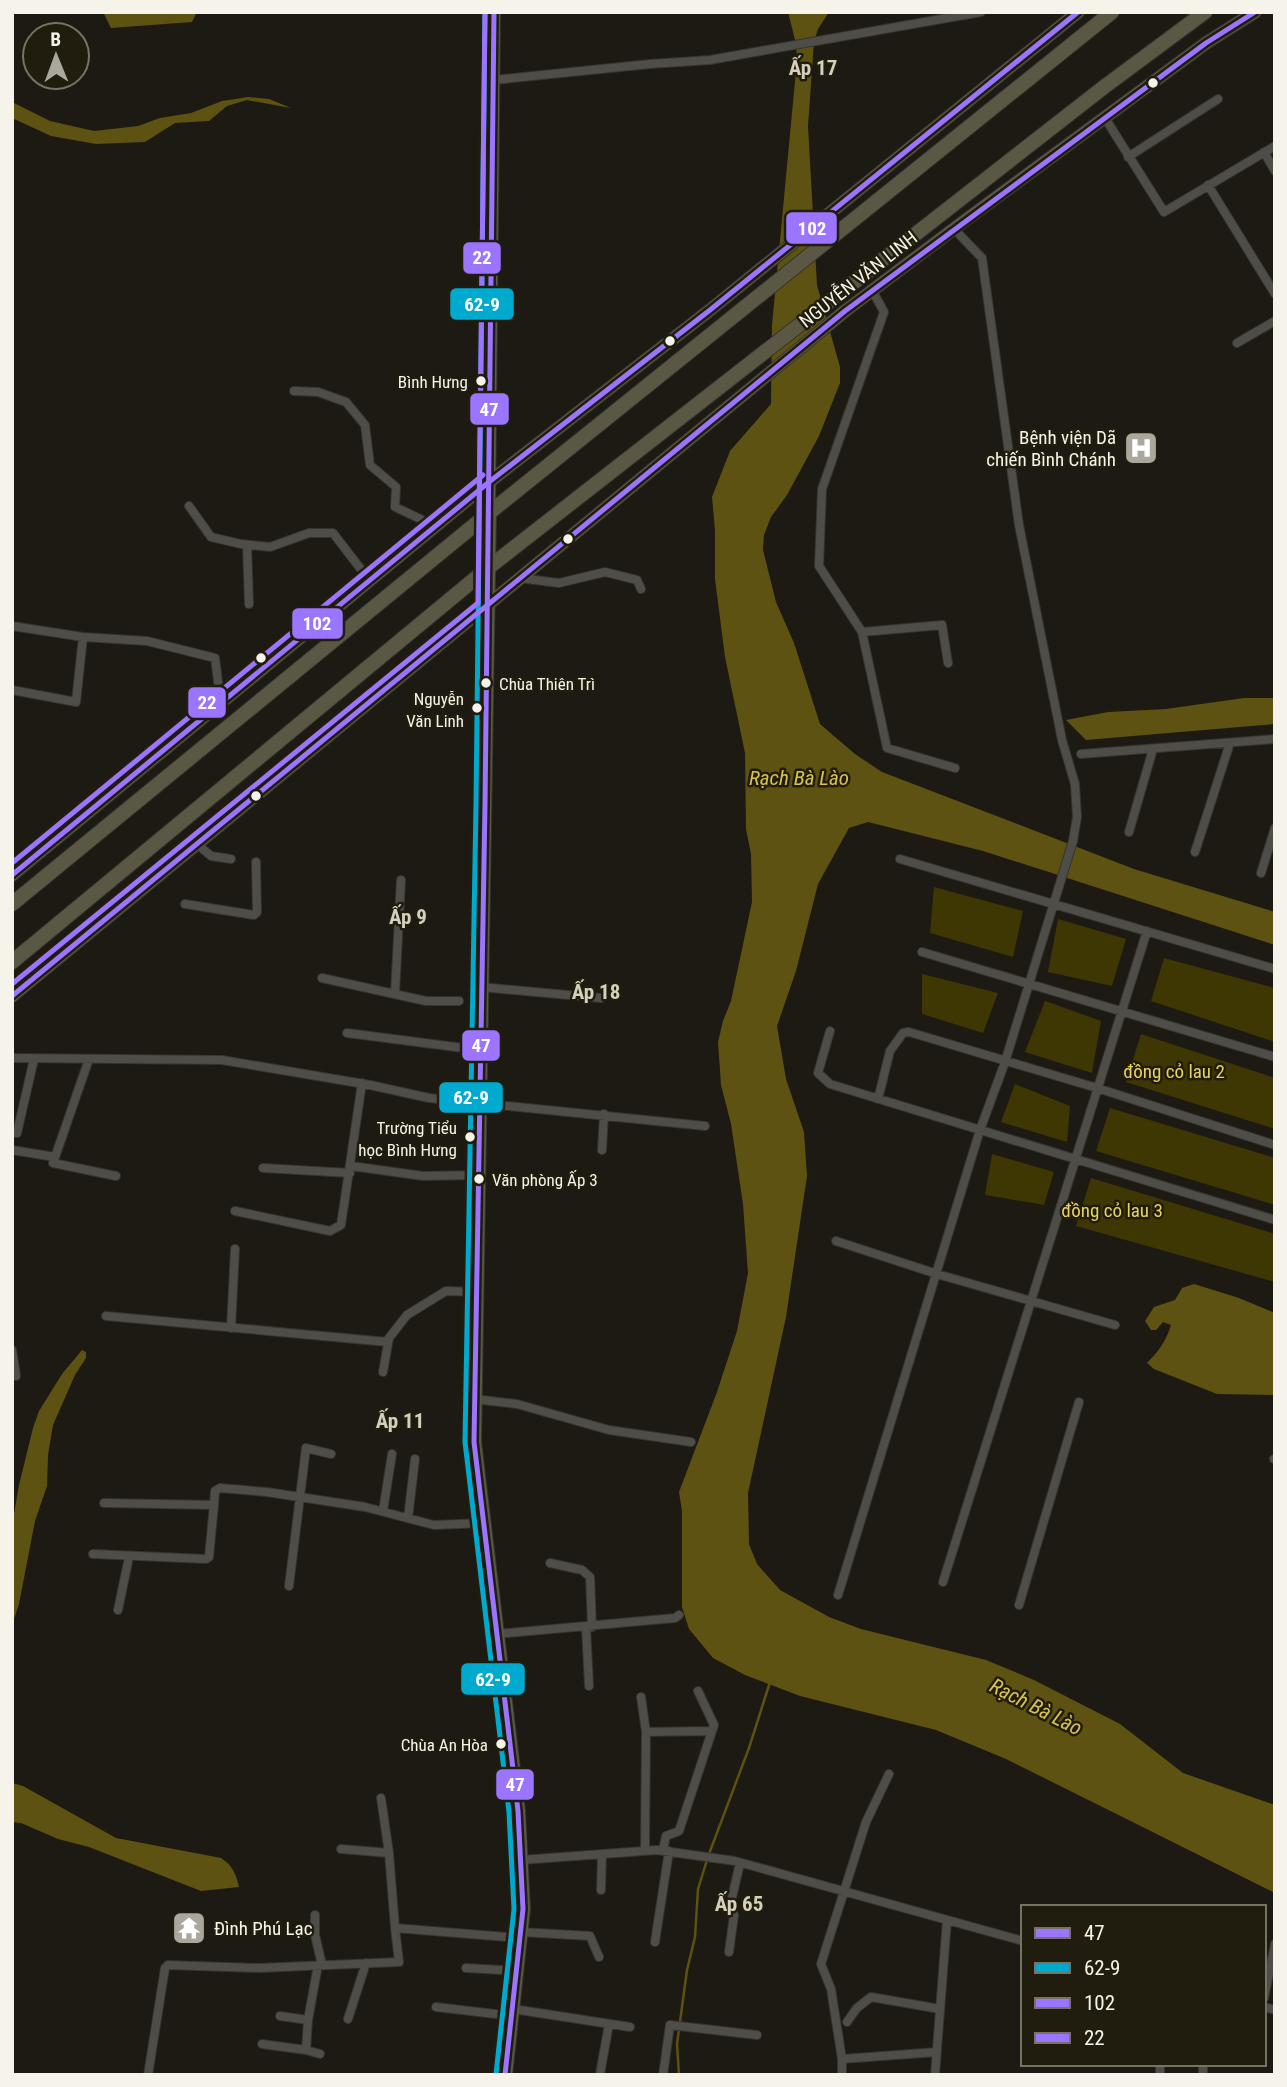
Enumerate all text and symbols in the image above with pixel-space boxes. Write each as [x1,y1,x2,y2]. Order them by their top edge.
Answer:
north arrow [21,21,91,91]
text: B [50,28,61,51]
district label: Ấp 17 [789,55,837,80]
unlabelled marker [1146,76,1160,90]
line badge: 102 [785,211,838,245]
text: 102 [798,217,826,240]
street label: NGUYỄN VĂN LINH [795,226,922,333]
line badge: 22 [462,241,502,275]
text: 22 [472,246,492,269]
line badge: 62-9 [449,287,515,321]
text: 62-9 [464,293,500,316]
unlabelled marker [663,334,677,348]
place label: Bình Hưng [398,372,468,392]
marker: Bình Hưng [474,374,488,388]
line badge: 47 [469,392,510,426]
text: 47 [479,398,499,421]
place label: Bệnh viện Dã chiến Bình Chánh [986,426,1116,471]
hospital icon: Bệnh viện Dã chiến Bình Chánh [1122,429,1160,467]
unlabelled marker [561,532,575,546]
line badge: 102 [291,607,344,640]
text: 102 [303,612,331,635]
unlabelled marker [254,651,268,665]
place label: Chùa Thiên Trì [499,674,595,694]
marker: Chùa Thiên Trì [479,676,493,690]
line badge: 22 [187,686,227,719]
place label: Nguyễn Văn Linh [406,689,464,731]
text: 22 [197,691,217,714]
marker: Nguyễn Văn Linh [470,701,484,715]
water label: Rạch Bà Lào [749,766,849,790]
unlabelled marker [249,789,263,803]
district label: Ấp 9 [389,904,427,929]
district label: Ấp 18 [572,979,620,1004]
line badge: 47 [461,1029,501,1062]
text: 47 [471,1034,491,1057]
park label: đồng cỏ lau 2 [1123,1060,1225,1083]
line badge: 62-9 [438,1081,504,1114]
text: 62-9 [453,1086,489,1109]
place label: Trường Tiểu học Bình Hưng [358,1118,457,1160]
marker: Trường Tiểu học Bình Hưng [463,1130,477,1144]
place label: Văn phòng Ấp 3 [492,1169,598,1190]
marker: Văn phòng Ấp 3 [472,1172,486,1186]
park label: đồng cỏ lau 3 [1061,1199,1163,1222]
district label: Ấp 11 [376,1408,424,1433]
line badge: 62-9 [460,1662,526,1696]
text: 62-9 [475,1668,511,1691]
water label: Rạch Bà Lào [986,1674,1086,1740]
place label: Chùa An Hòa [401,1735,488,1755]
marker: Chùa An Hòa [494,1737,508,1751]
line badge: 47 [495,1768,535,1801]
text: 47 [505,1773,525,1796]
district label: Ấp 65 [715,1891,763,1916]
legend [1021,1905,1266,2066]
temple icon: Đình Phú Lạc [170,1909,208,1947]
place label: Đình Phú Lạc [214,1917,313,1940]
text: 47 [1084,1921,1105,1945]
text: 62-9 [1084,1956,1120,1980]
text: 102 [1084,1991,1115,2015]
text: 22 [1084,2026,1105,2050]

